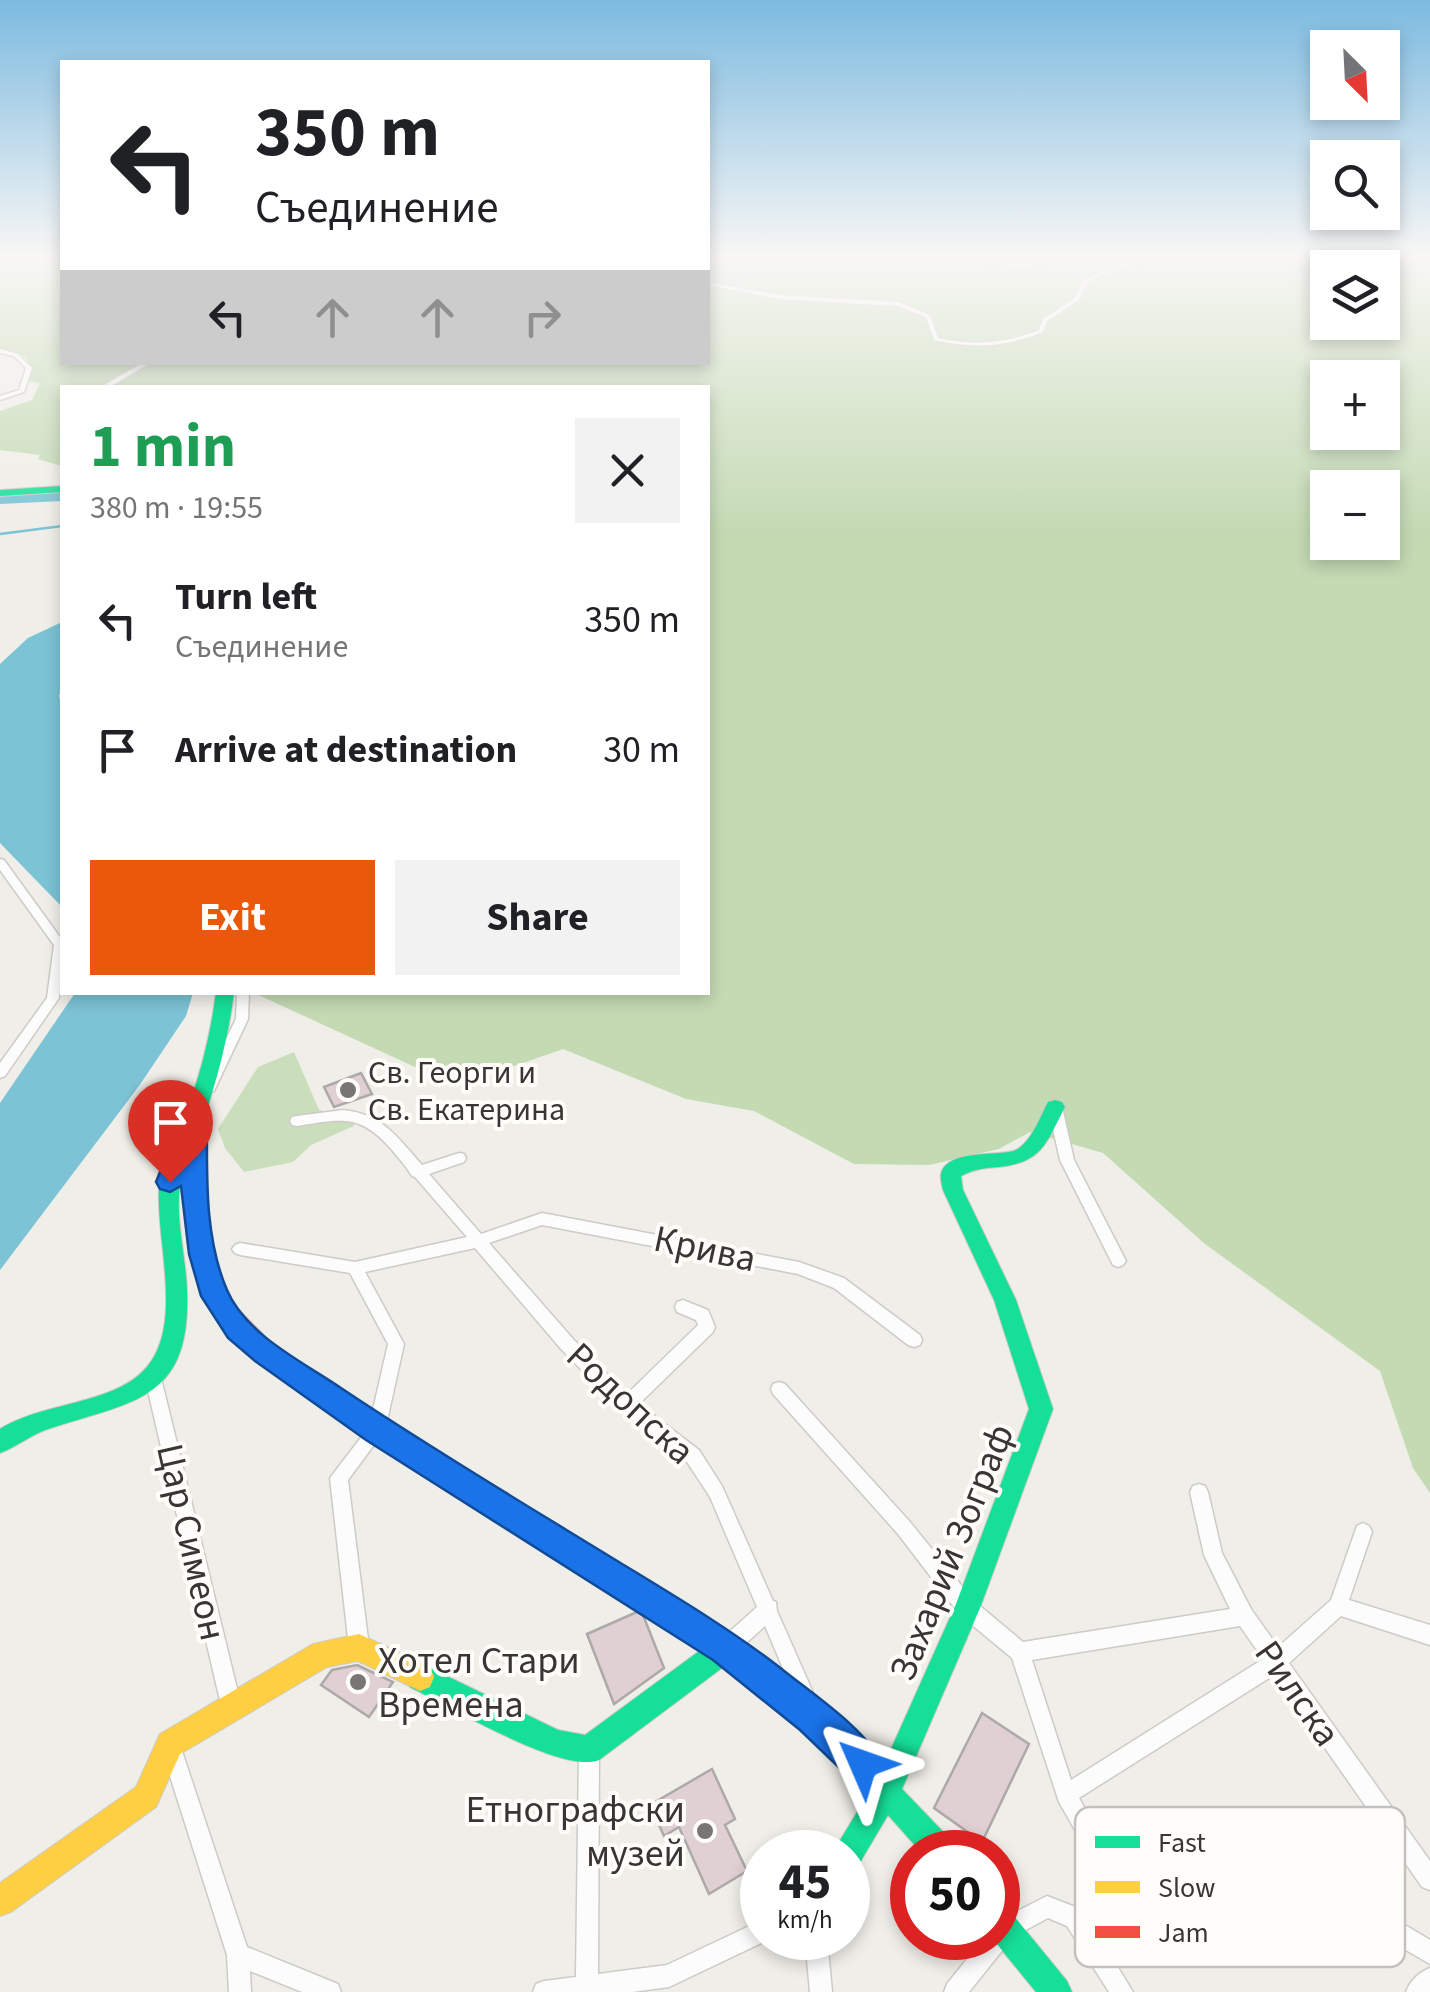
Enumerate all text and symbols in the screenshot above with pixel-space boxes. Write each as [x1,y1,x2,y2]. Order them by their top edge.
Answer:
north arrow [1310,30,1400,120]
map controls [1310,30,1400,560]
text: 350 m [255,83,440,183]
icon: left [90,100,220,230]
button: search [1310,140,1400,230]
text: Съединение [255,176,499,240]
button: layers [1310,250,1400,340]
icon: left [200,290,255,345]
icon: ahead [305,290,360,345]
icon: ahead [410,290,465,345]
icon: right [515,290,570,345]
button: + [1310,360,1400,450]
text: 1 min [90,405,236,490]
button: close [575,418,680,523]
button: − [1310,470,1400,560]
text: 380 m · 19:55 [90,485,263,531]
text: Turn left [175,570,317,624]
icon: left [90,593,145,648]
text: 350 m [584,593,680,647]
text: Съединение [175,624,348,670]
icon: arrive [90,723,145,778]
text: Arrive at destination [175,723,517,777]
text: 30 m [603,723,680,777]
button: Exit [90,860,375,975]
button: Share [395,860,680,975]
place label: Св. Георги и Св. Екатерина [368,1050,565,1133]
marker: Св. Георги и Св. Екатерина [337,1079,359,1101]
pin [128,1080,213,1183]
icon: arrive [143,1095,198,1150]
street label: Крива [649,1212,761,1286]
street label: Родопска [554,1330,707,1477]
street label: Захарий Зограф [876,1416,1028,1689]
street label: Цар Симеон [142,1438,240,1646]
street label: Рилска [1241,1630,1353,1757]
place label: Хотел Стари Времена [378,1634,580,1732]
marker: Хотел Стари Времена [347,1671,369,1693]
position arrow [811,1712,915,1816]
place label: Етнографски музей [466,1783,685,1881]
legend [1075,1807,1405,1967]
marker: Етнографски музей [694,1820,716,1842]
text: Fast [1158,1823,1206,1863]
speed limit sign: 50 [890,1830,1020,1960]
text: 45 [779,1847,831,1918]
text: Slow [1158,1868,1215,1908]
text: km/h [777,1902,833,1938]
text: Jam [1158,1913,1209,1953]

